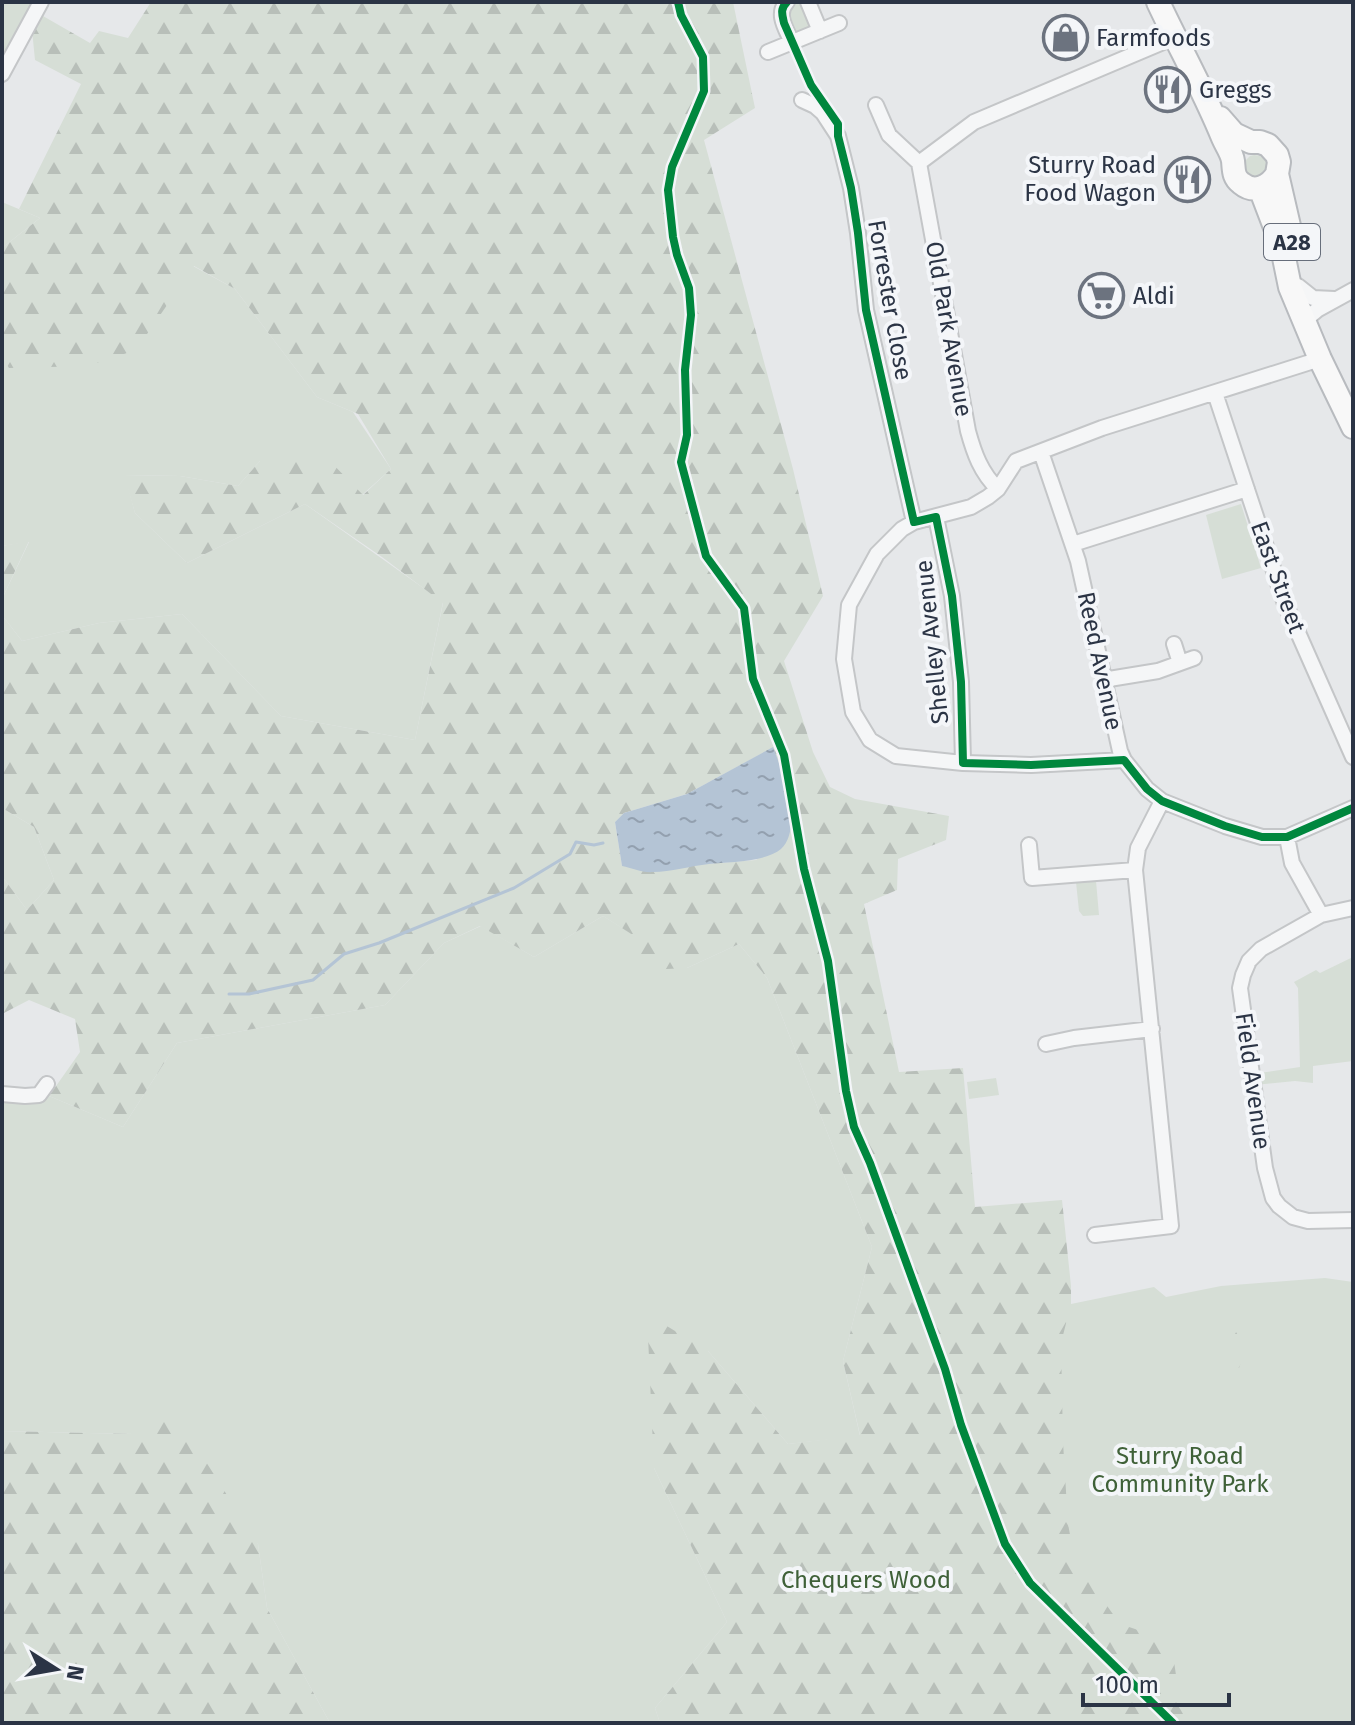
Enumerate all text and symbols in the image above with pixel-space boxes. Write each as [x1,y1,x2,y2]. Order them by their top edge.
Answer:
shop icon: Farmfoods [1041,14,1089,62]
place label: Farmfoods [1096,24,1211,52]
restaurant icon: Greggs [1144,66,1192,114]
place label: Greggs [1199,76,1272,104]
place label: Sturry Road Food Wagon [1024,151,1156,207]
restaurant icon: Sturry Road Food Wagon [1163,155,1211,203]
street label: Forrester Close [862,218,918,382]
road number: A28 [1264,224,1320,260]
street label: Old Park Avenue [920,239,978,419]
supermarket icon: Aldi [1078,272,1126,320]
place label: Aldi [1133,282,1175,310]
street label: East Street [1245,517,1311,637]
street label: Shelley Avenue [909,558,955,726]
street label: Reed Avenue [1072,589,1128,733]
street label: Field Avenue [1230,1011,1276,1151]
park label: Sturry Road Community Park [1092,1442,1269,1498]
park label: Chequers Wood [781,1566,951,1594]
north arrow [16,1629,96,1709]
scale bar [1083,1657,1229,1707]
text: N [60,1663,90,1682]
text: 100 m [1095,1671,1159,1699]

